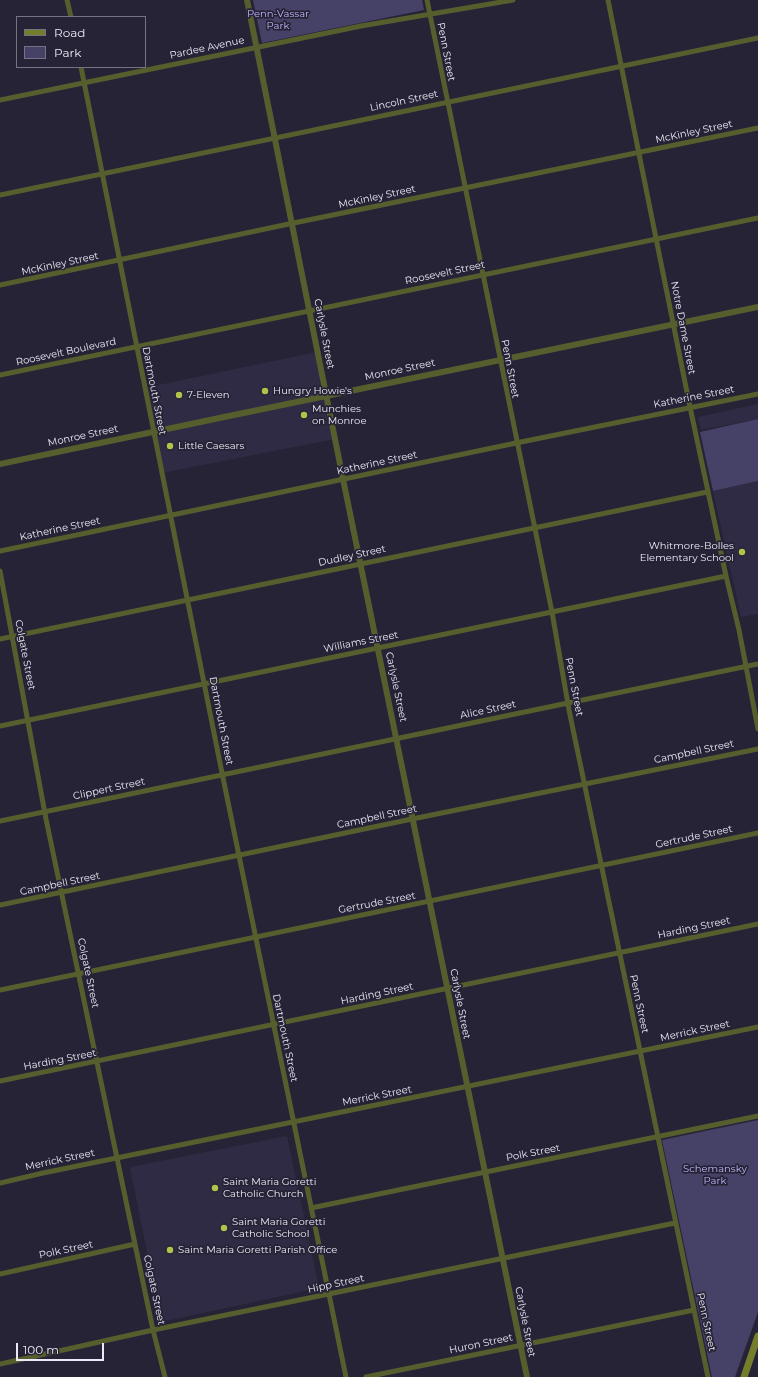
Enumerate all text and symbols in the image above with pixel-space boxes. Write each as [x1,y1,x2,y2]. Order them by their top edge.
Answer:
park label: Penn-Vassar Park [247,8,309,32]
legend [16,16,146,68]
street label: Penn Street [434,22,458,82]
text: Road [54,25,85,40]
street label: Pardee Avenue [169,34,245,62]
text: Park [54,45,81,60]
street label: Lincoln Street [369,88,439,114]
street label: McKinley Street [654,118,734,146]
street label: McKinley Street [337,183,417,211]
street label: McKinley Street [20,250,100,278]
street label: Roosevelt Street [404,259,486,287]
street label: Notre Dame Street [668,280,698,376]
street label: Carlysle Street [311,298,337,370]
street label: Roosevelt Boulevard [15,336,117,368]
street label: Penn Street [498,339,522,399]
street label: Dartmouth Street [140,346,168,436]
street label: Monroe Street [364,357,436,383]
street label: Katherine Street [653,383,735,411]
place label: Hungry Howie's [273,385,352,397]
marker: Hungry Howie's [260,386,270,396]
place label: 7-Eleven [187,389,230,401]
marker: 7-Eleven [174,390,184,400]
place label: Munchies on Monroe [312,403,366,426]
marker: Munchies on Monroe [299,410,309,420]
street label: Monroe Street [47,423,119,449]
place label: Little Caesars [178,440,244,452]
marker: Little Caesars [165,441,175,451]
street label: Katherine Street [336,449,418,477]
street label: Katherine Street [19,515,101,543]
place label: Whitmore-Bolles Elementary School [640,540,734,564]
street label: Dudley Street [317,543,387,569]
marker: Whitmore-Bolles Elementary School [737,547,747,557]
street label: Colgate Street [12,619,38,691]
street label: Williams Street [323,629,399,655]
street label: Carlysle Street [383,651,409,723]
street label: Penn Street [562,657,586,717]
street label: Dartmouth Street [207,676,235,766]
street label: Alice Street [459,698,517,722]
street label: Campbell Street [653,738,735,766]
street label: Clippert Street [72,776,146,802]
street label: Campbell Street [336,803,418,831]
street label: Gertrude Street [654,823,734,851]
street label: Campbell Street [19,870,101,898]
street label: Gertrude Street [337,890,417,916]
street label: Harding Street [657,914,731,942]
street label: Colgate Street [75,937,101,1009]
street label: Carlysle Street [447,968,473,1040]
street label: Penn Street [627,974,651,1034]
street label: Harding Street [340,980,414,1008]
street label: Dartmouth Street [270,993,300,1083]
street label: Merrick Street [659,1018,731,1044]
street label: Harding Street [23,1047,97,1073]
street label: Merrick Street [341,1083,413,1109]
street label: Polk Street [505,1142,561,1164]
street label: Merrick Street [24,1147,96,1173]
park label: Schemansky Park [683,1163,747,1186]
place label: Saint Maria Goretti Catholic Church [223,1176,316,1200]
marker: Saint Maria Goretti Catholic Church [210,1183,220,1193]
place label: Saint Maria Goretti Catholic School [232,1216,325,1240]
marker: Saint Maria Goretti Catholic School [219,1223,229,1233]
street label: Polk Street [38,1238,94,1262]
place label: Saint Maria Goretti Parish Office [178,1244,337,1256]
marker: Saint Maria Goretti Parish Office [165,1245,175,1255]
street label: Colgate Street [141,1254,167,1326]
street label: Hipp Street [307,1272,365,1296]
street label: Carlysle Street [512,1286,538,1358]
street label: Penn Street [694,1292,718,1352]
street label: Huron Street [448,1331,514,1357]
scale bar [18,1335,106,1361]
text: 100 m [23,1342,59,1357]

